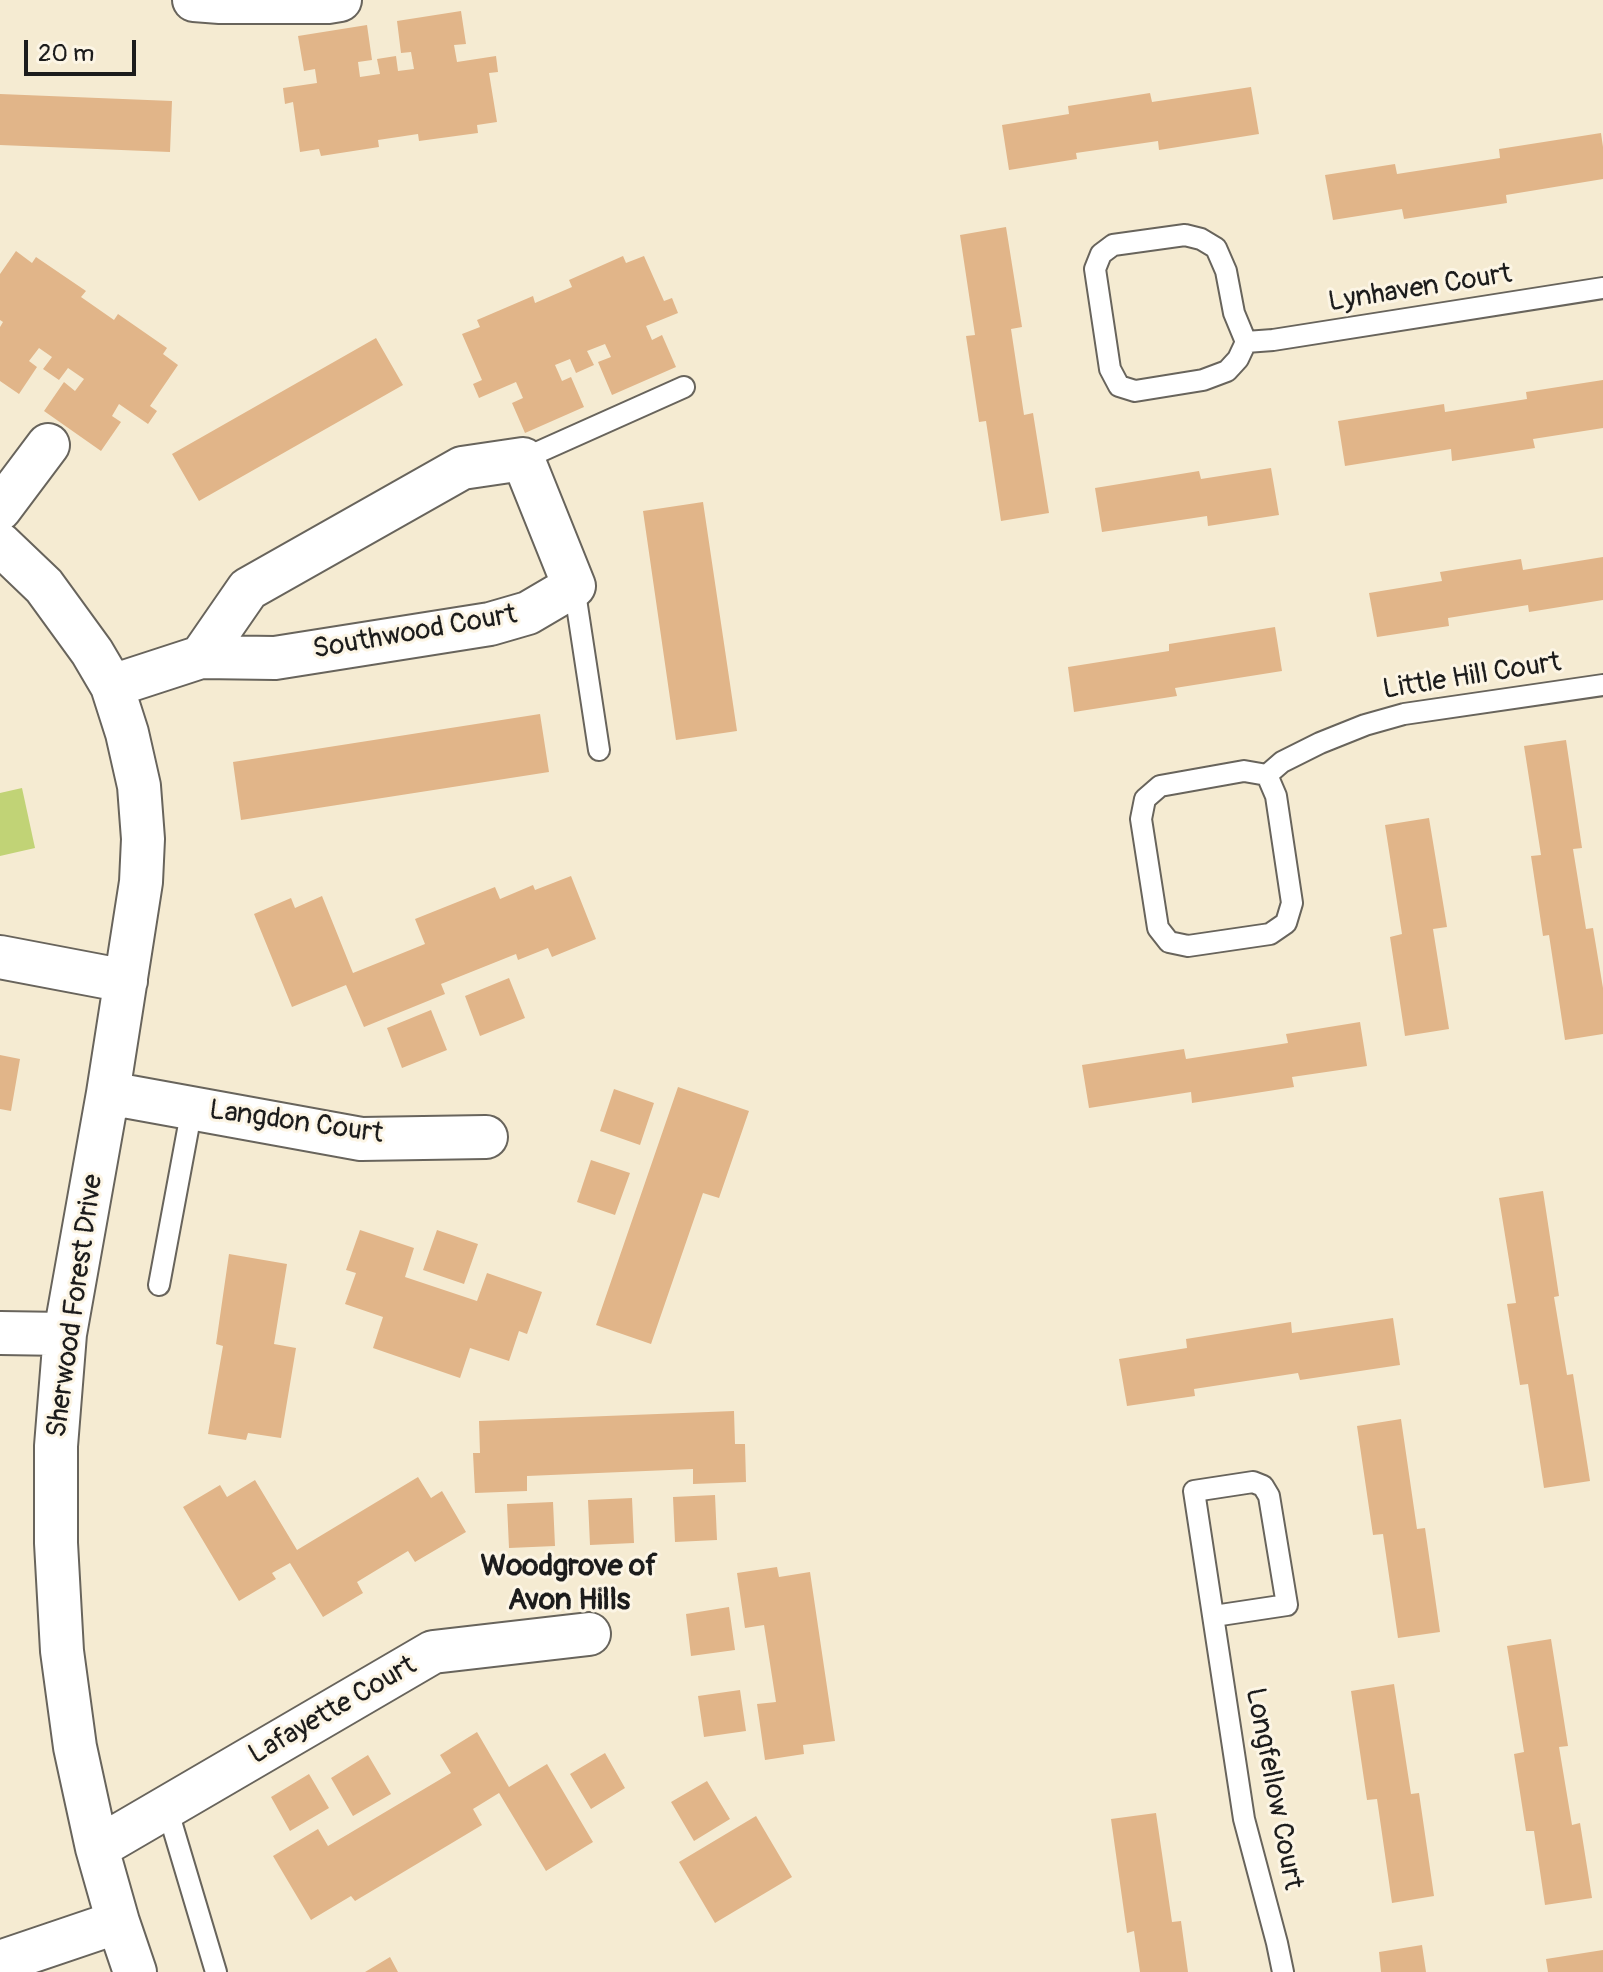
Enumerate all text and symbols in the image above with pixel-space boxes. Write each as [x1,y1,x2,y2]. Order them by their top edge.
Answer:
scale bar [28,24,140,74]
text: 20 m [38,39,94,68]
street label: Lynhaven Court [1326,258,1514,320]
street label: Southwood Court [310,599,520,667]
street label: Little Hill Court [1381,646,1563,708]
street label: Langdon Court [207,1094,385,1152]
street label: Sherwood Forest Drive [41,1172,111,1440]
district label: Woodgrove of Avon Hills [481,1549,657,1620]
street label: Lafayette Court [243,1650,423,1772]
street label: Longfellow Court [1237,1685,1309,1893]

